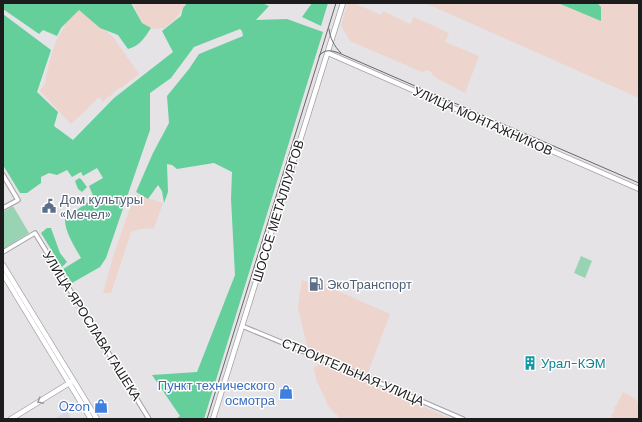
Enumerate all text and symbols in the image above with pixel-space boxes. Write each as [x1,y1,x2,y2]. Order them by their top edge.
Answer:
street label: УЛИЦА МОНТАЖНИКОВ [411,83,555,159]
street label: ШОССЕ МЕТАЛЛУРГОВ [248,138,308,284]
place label: Дом культуры «Мечел» [60,191,143,223]
public building icon: Дом культуры «Мечел» [41,198,57,214]
street label: УЛИЦА ЯРОСЛАВА ГАШЕКА [39,248,145,404]
fuel station icon: ЭкоТранспорт [308,276,324,292]
place label: ЭкоТранспорт [327,276,412,293]
street label: СТРОИТЕЛЬНАЯ УЛИЦА [279,334,427,410]
building icon: Урал-КЭМ [522,355,538,371]
place label: Урал-КЭМ [541,355,606,372]
place label: Пункт технического осмотра [158,377,276,409]
shop icon: Пункт технического осмотра [278,384,294,400]
one-way arrow [37,397,44,404]
place label: Ozon [59,398,90,415]
shop icon: Ozon [93,398,109,414]

